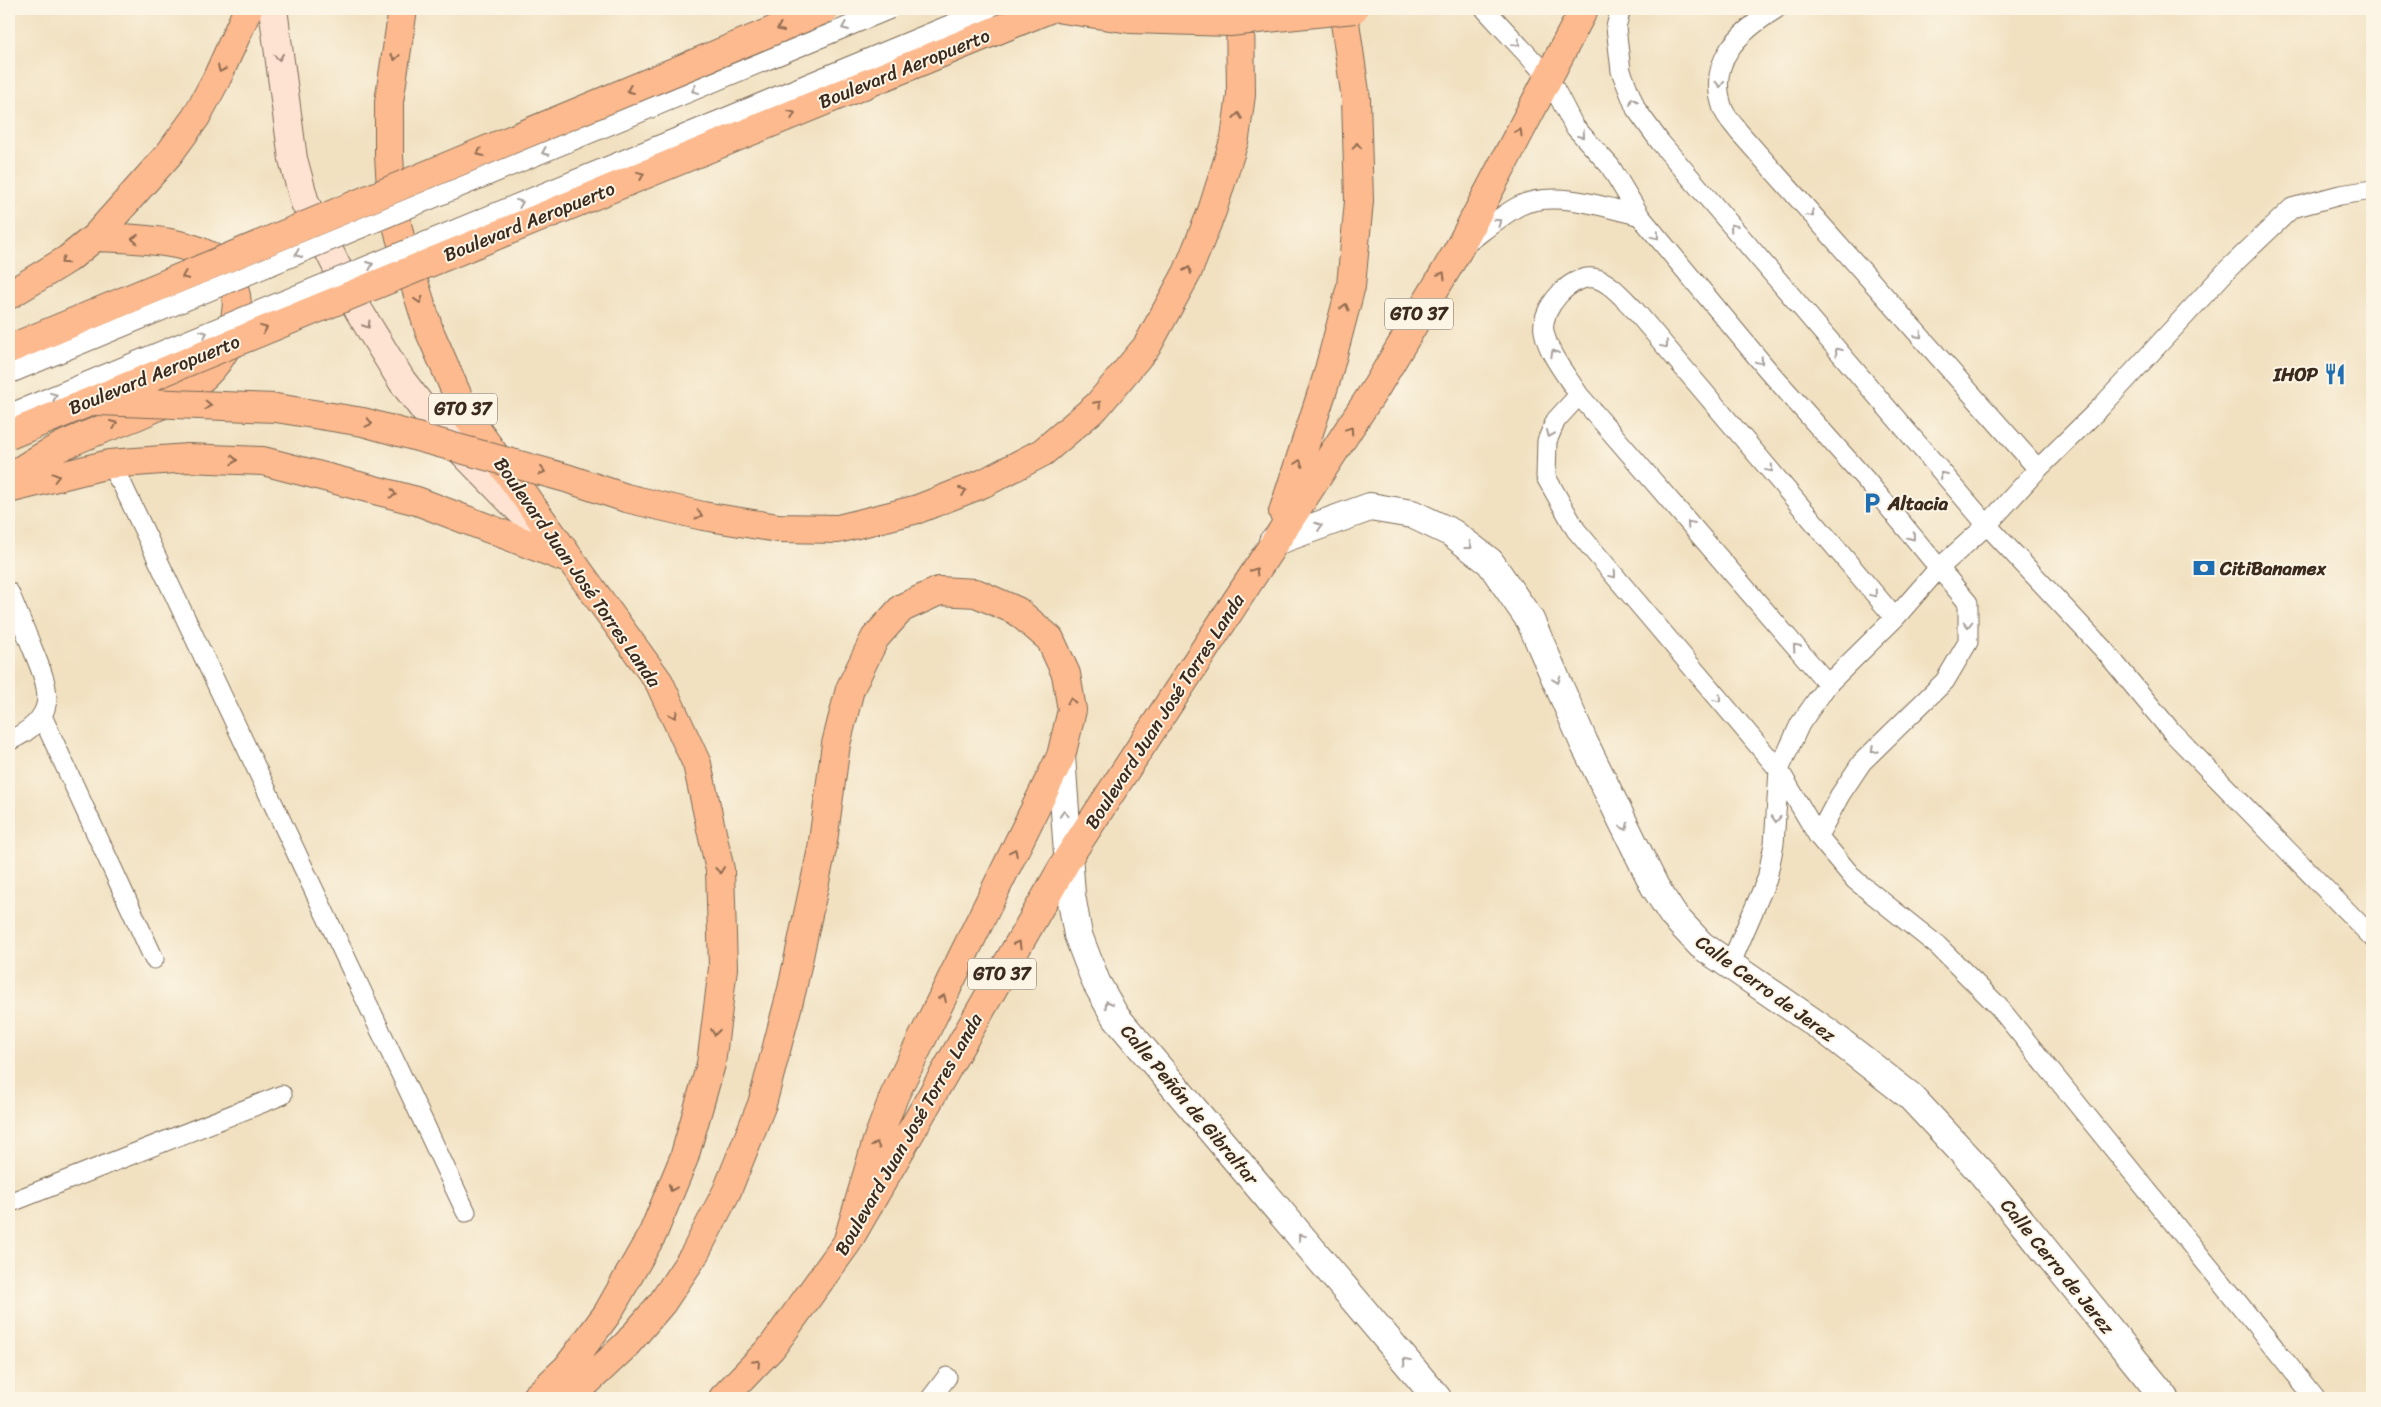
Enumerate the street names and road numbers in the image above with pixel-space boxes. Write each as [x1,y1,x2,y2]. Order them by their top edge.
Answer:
street label: Boulevard Aeropuerto [813,19,995,118]
street label: Boulevard Aeropuerto [438,172,620,271]
road number: GTO 37 [1385,298,1453,329]
street label: Boulevard Aeropuerto [63,325,245,424]
road number: GTO 37 [429,394,497,424]
street label: Boulevard Juan José Torres Landa [485,450,670,695]
street label: Boulevard Juan José Torres Landa [1076,586,1253,836]
street label: Calle Cerro de Jerez [1688,926,1844,1052]
road number: GTO 37 [968,959,1036,990]
street label: Boulevard Juan José Torres Landa [825,1006,992,1262]
street label: Calle Peñón de Gibraltar [1112,1016,1268,1193]
street label: Calle Cerro de Jerez [1992,1191,2124,1343]

